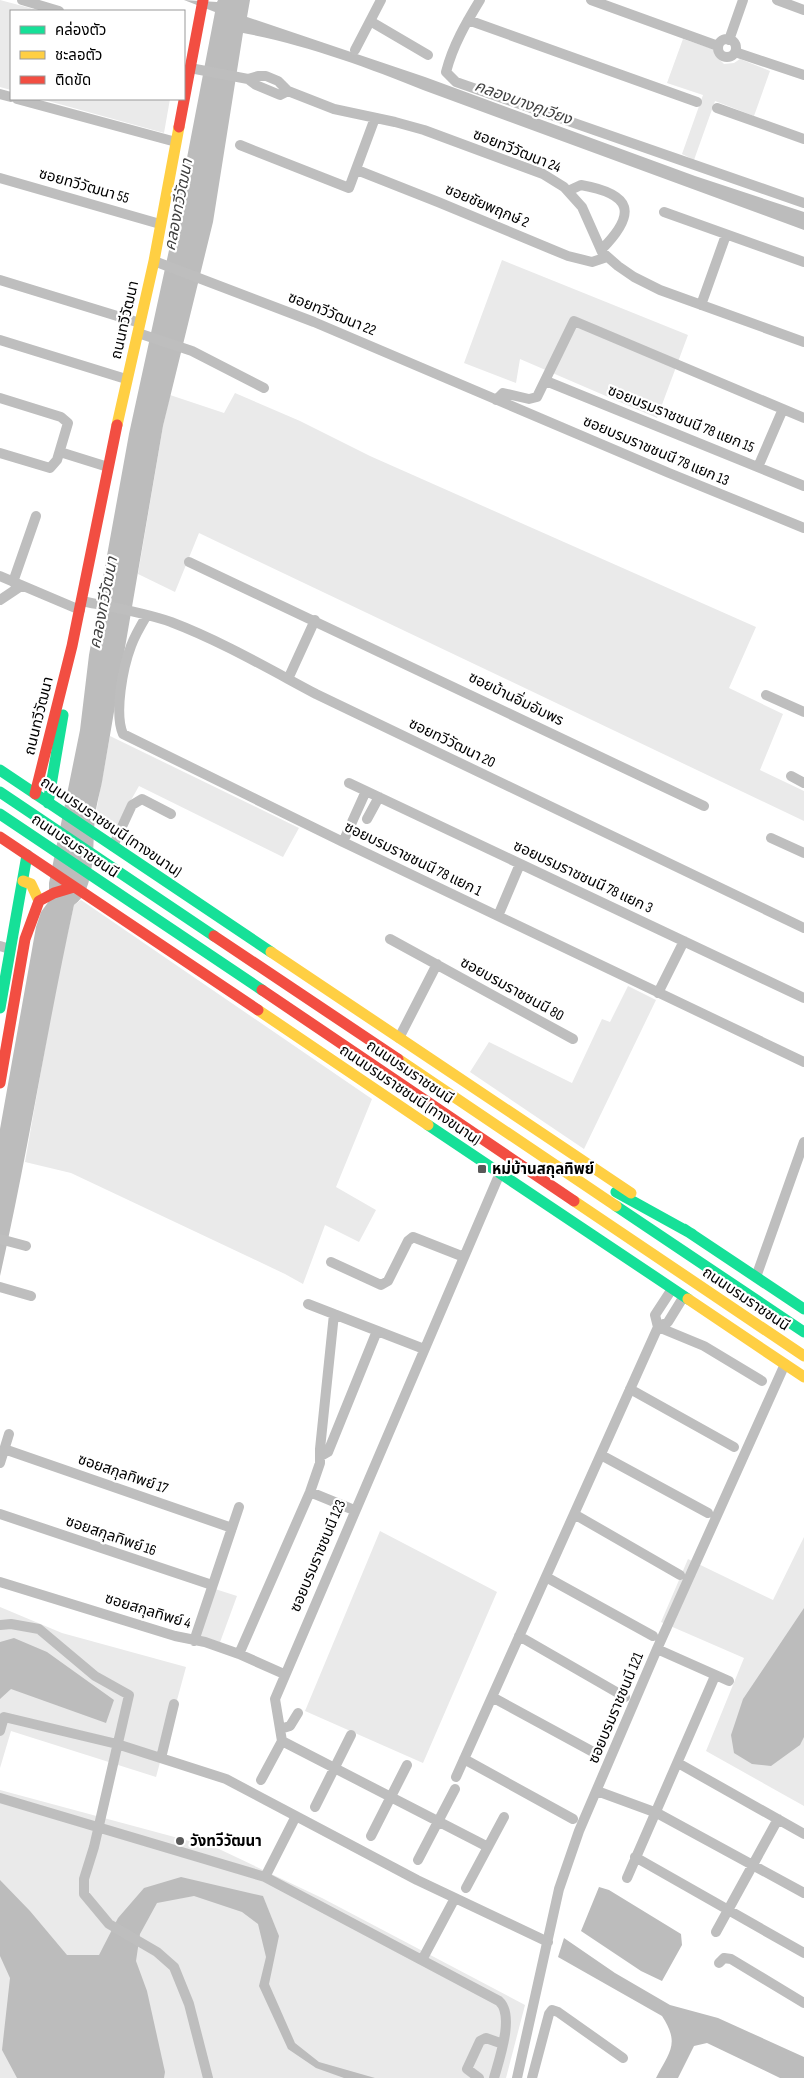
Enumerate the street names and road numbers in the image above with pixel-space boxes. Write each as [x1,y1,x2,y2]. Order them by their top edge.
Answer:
street label: ซอยทวีวัฒนา 24 [470,125,564,177]
street label: ซอยทวีวัฒนา 55 [37,164,131,208]
street label: ซอยชัยพฤกษ์ 2 [442,180,532,232]
street label: ถนนทวีวัฒนา [107,279,143,361]
street label: ซอยทวีวัฒนา 22 [285,288,379,340]
street label: ซอยบรมราชชนนี 78 แยก 15 [605,381,757,457]
street label: ซอยบรมราชชนนี 78 แยก 13 [580,412,732,490]
street label: ซอยบ้านอิ่มอัมพร [465,667,567,730]
street label: ถนนทวีวัฒนา [20,675,58,757]
street label: ซอยทวีวัฒนา 20 [406,714,498,772]
street label: ถนนบรมราชชนนี (ทางขนาน) [37,773,185,881]
street label: ถนนบรมราชชนนี [28,810,122,882]
street label: ซอยบรมราชชนนี 78 แยก 1 [341,817,486,901]
street label: ซอยบรมราชชนนี 78 แยก 3 [510,836,656,918]
street label: ซอยบรมราชชนนี 80 [457,953,567,1025]
street label: ถนนบรมราชชนนี [363,1036,457,1108]
street label: ถนนบรมราชชนนี (ทางขนาน) [336,1041,484,1149]
street label: ถนนบรมราชชนนี [699,1263,793,1335]
street label: ซอยสกุลทิพย์ 17 [75,1450,171,1498]
street label: ซอยบรมราชชนนี 123 [286,1497,350,1615]
street label: ซอยสกุลทิพย์ 16 [63,1512,159,1560]
street label: ซอยสกุลทิพย์ 4 [103,1589,193,1633]
street label: ซอยบรมราชชนนี 121 [584,1649,648,1766]

